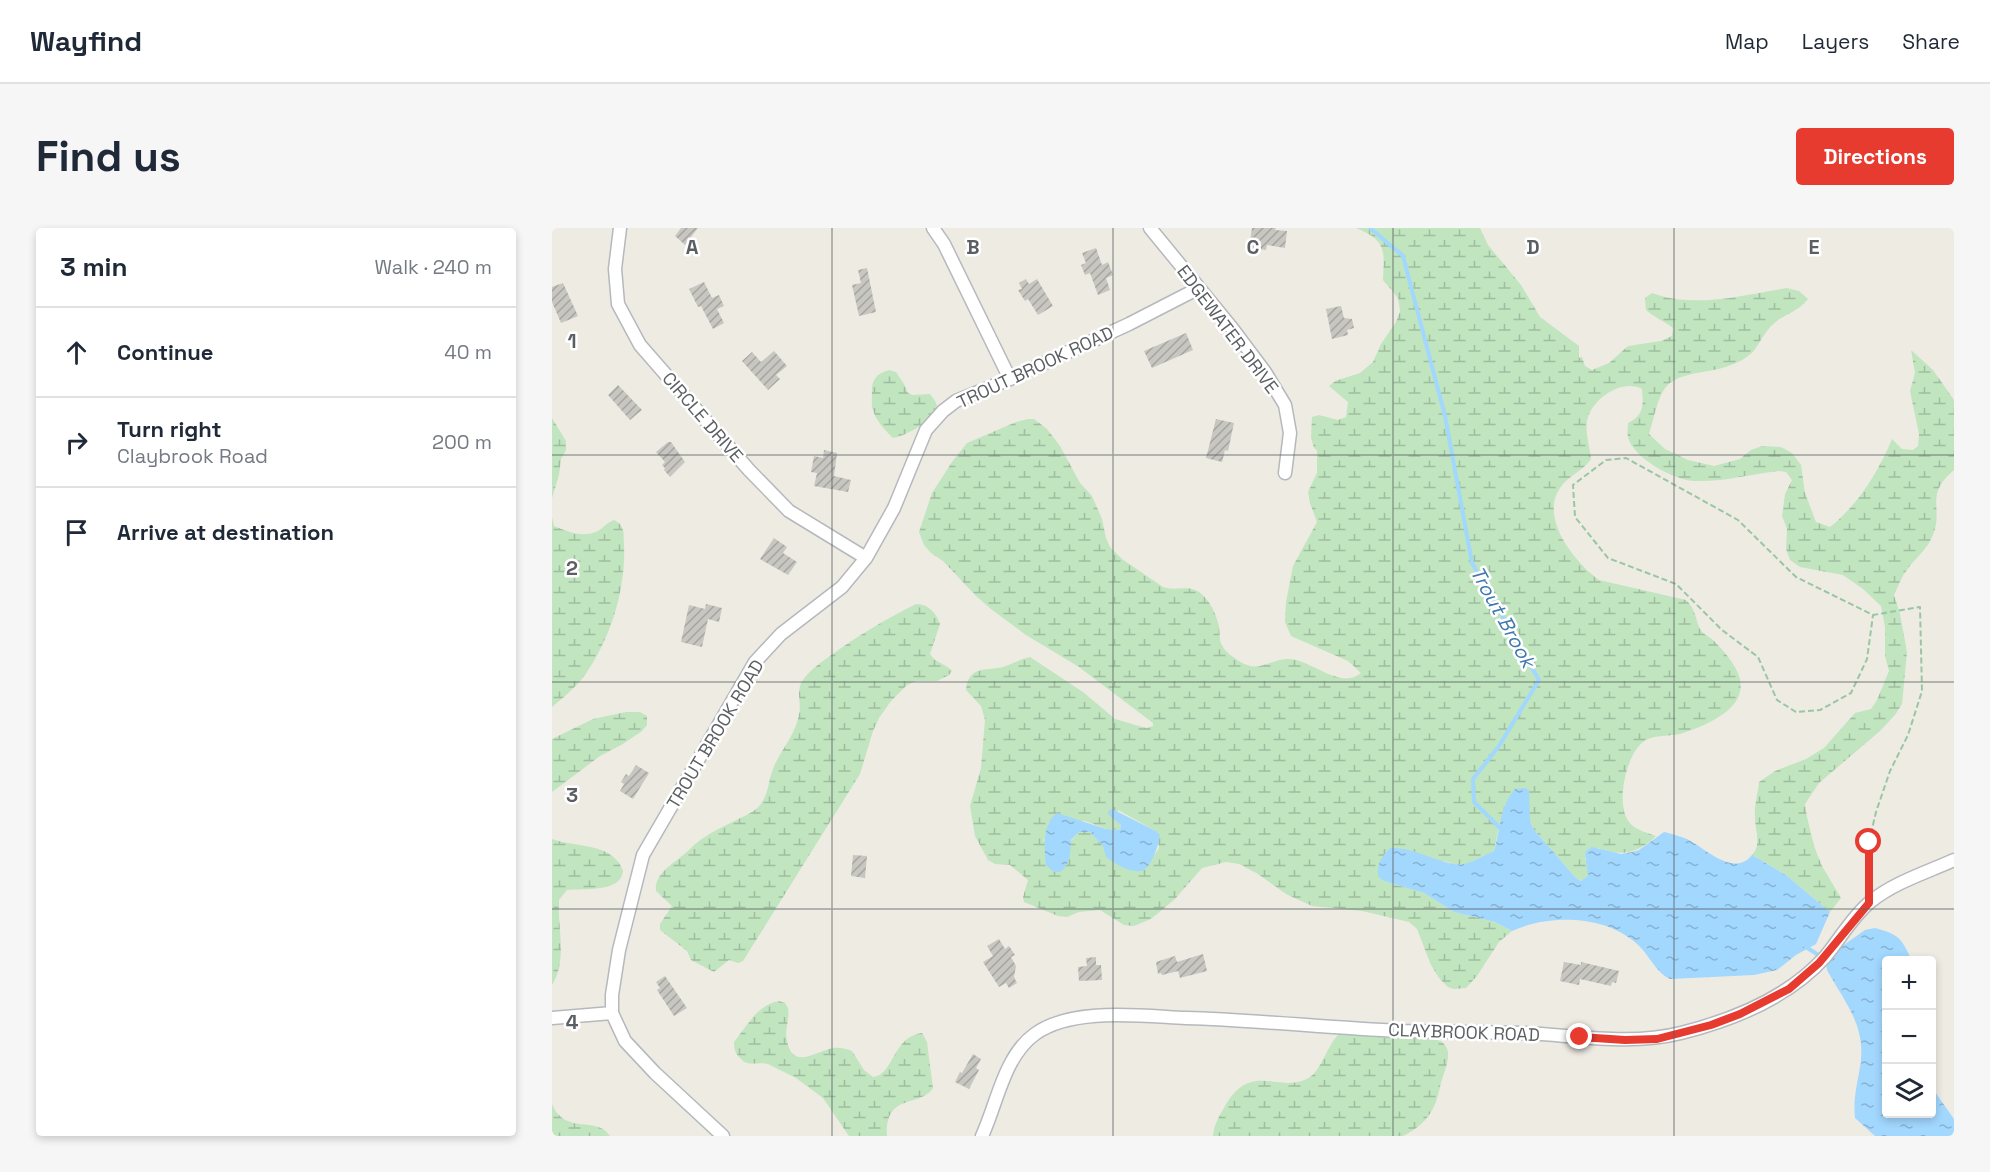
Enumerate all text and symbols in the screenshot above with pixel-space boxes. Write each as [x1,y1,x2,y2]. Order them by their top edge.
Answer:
text: Wayfind [30,23,142,59]
text: Map [1725,28,1769,55]
text: Layers [1802,28,1869,55]
text: Share [1902,28,1960,55]
button: Directions [1796,128,1954,185]
text: Find us [36,130,181,183]
text: A [686,234,699,260]
text: B [966,234,980,260]
text: C [1247,234,1260,260]
text: D [1526,234,1540,260]
text: E [1808,234,1820,260]
text: 3 min [60,250,128,284]
text: Walk · 240 m [374,254,492,280]
street label: EDGEWATER DRIVE [1172,260,1284,398]
street label: TROUT BROOK ROAD [953,321,1117,413]
text: 1 [567,328,577,354]
icon: ahead [60,336,93,369]
text: Continue [117,338,213,366]
text: 40 m [444,339,492,365]
street label: CIRCLE DRIVE [657,367,749,467]
text: Turn right [117,415,222,443]
icon: right [60,426,93,459]
text: 200 m [432,429,492,455]
text: Claybrook Road [117,443,268,469]
icon: arrive [60,516,93,549]
text: Arrive at destination [117,518,334,546]
text: 2 [566,555,578,581]
water label: Trout Brook [1464,562,1543,674]
street label: TROUT BROOK ROAD [661,655,769,813]
text: 3 [566,782,578,808]
route start [1855,828,1881,854]
map controls [1882,956,1936,1118]
button: + [1882,956,1936,1010]
text: 4 [566,1009,579,1035]
button: − [1882,1010,1936,1064]
street label: CLAYBROOK ROAD [1388,1018,1540,1046]
route end [1566,1023,1592,1049]
button: layers [1882,1064,1936,1118]

